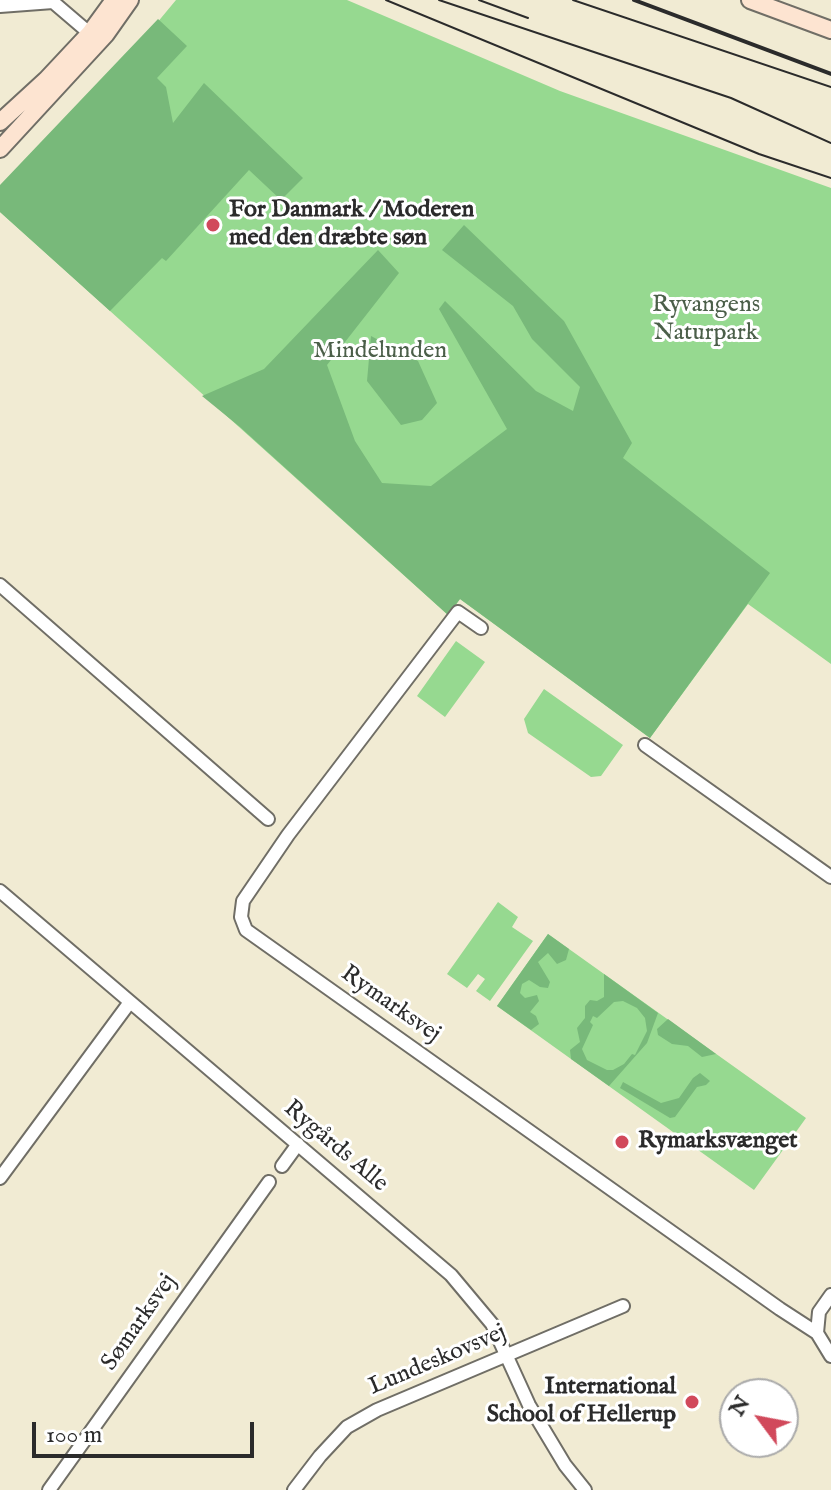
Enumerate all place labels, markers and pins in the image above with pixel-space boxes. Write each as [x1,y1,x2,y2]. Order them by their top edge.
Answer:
place label: For Danmark / Moderen med den dræbte søn [229,197,474,253]
marker: For Danmark / Moderen med den dræbte søn [204,216,222,234]
place label: Rymarksvænget [638,1128,798,1156]
marker: Rymarksvænget [613,1133,631,1151]
place label: International School of Hellerup [487,1374,676,1430]
marker: International School of Hellerup [683,1393,701,1411]

